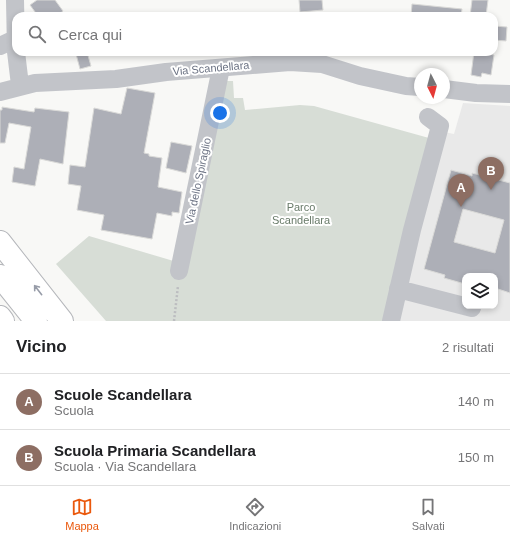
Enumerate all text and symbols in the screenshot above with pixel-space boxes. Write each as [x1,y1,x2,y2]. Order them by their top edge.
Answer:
search box [12,12,498,56]
icon: search [26,23,48,45]
text: Cerca qui [58,26,122,43]
street label: Via Scandellara [172,59,251,77]
north arrow [414,68,450,104]
your location [210,103,230,123]
street label: Via dello Spiraglio [183,137,213,225]
pin: B [478,157,504,190]
pin: A [448,174,474,207]
park label: Parco Scandellara [272,201,331,226]
map controls [462,273,498,309]
button: layers [462,273,498,309]
one-way arrow [34,285,42,296]
text: Vicino [16,337,67,356]
text: 2 risultati [442,340,494,355]
text: Scuole Scandellara [54,386,192,403]
text: A [24,394,34,409]
text: 140 m [458,394,494,409]
text: Scuola [54,403,94,418]
text: Scuola Primaria Scandellara [54,442,256,459]
text: B [24,450,34,465]
text: 150 m [458,450,494,465]
text: Scuola · Via Scandellara [54,459,196,474]
tab: Mappa [65,496,99,532]
tab: Indicazioni [229,496,281,532]
tab: Salvati [412,496,445,532]

